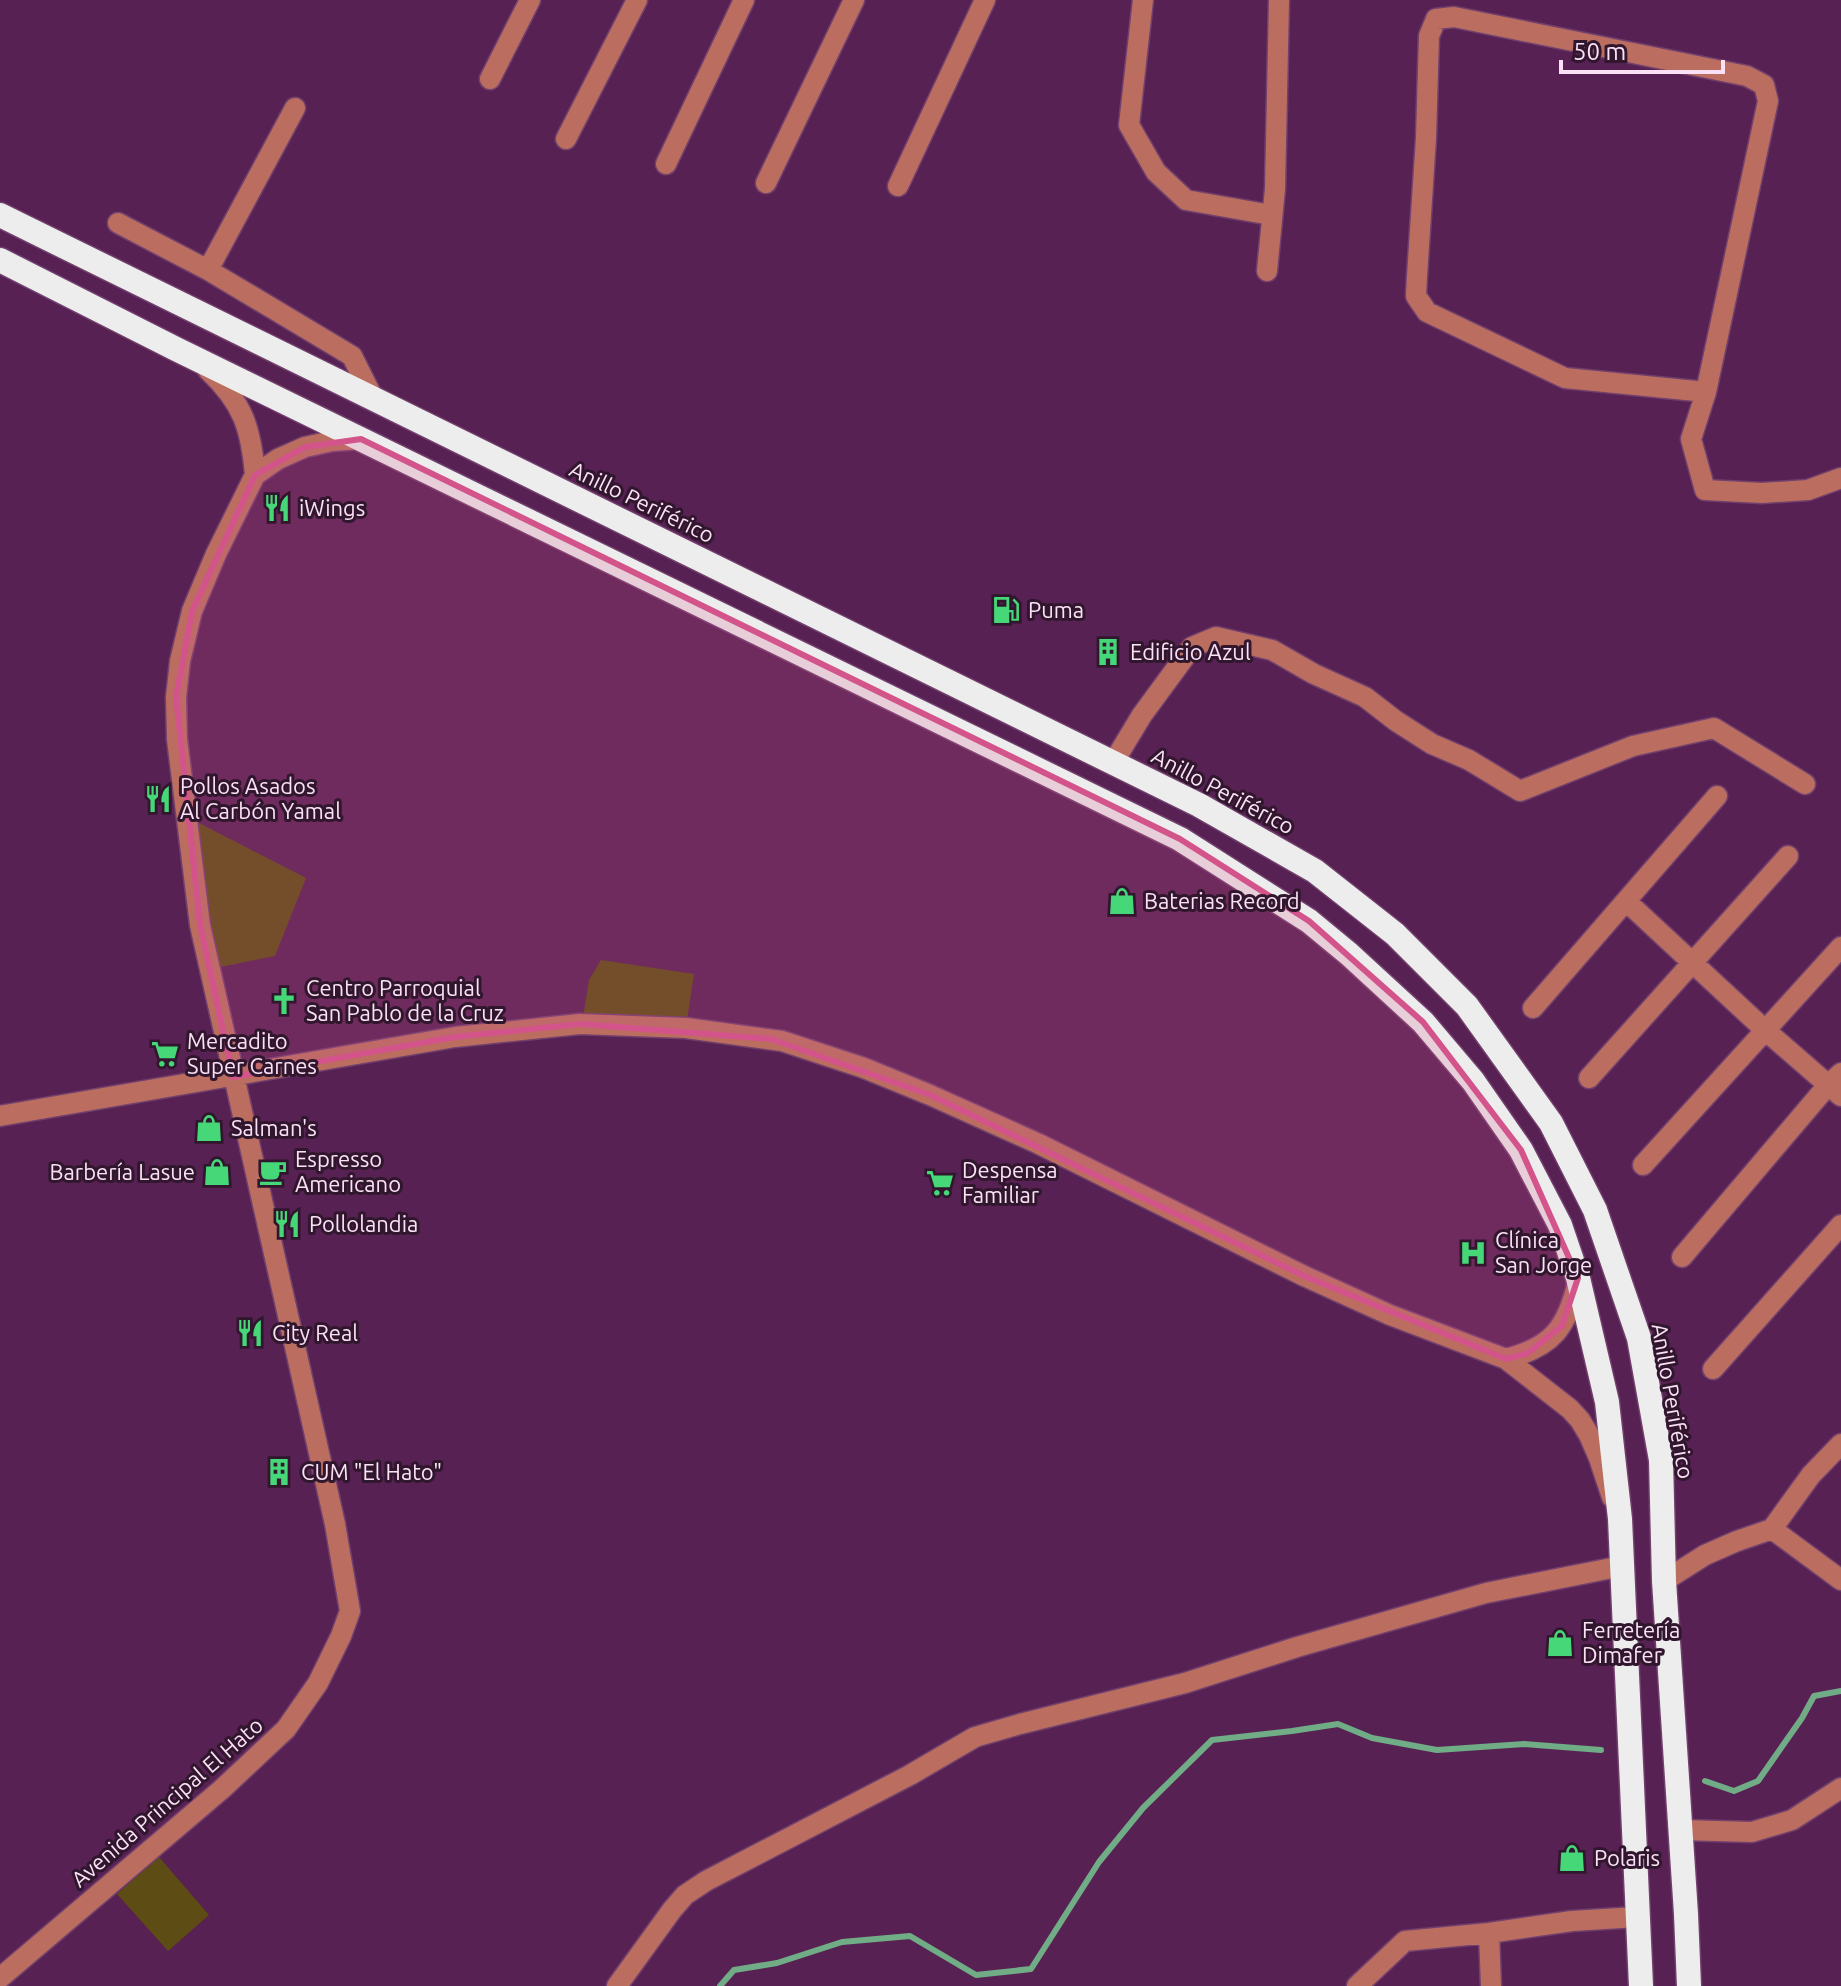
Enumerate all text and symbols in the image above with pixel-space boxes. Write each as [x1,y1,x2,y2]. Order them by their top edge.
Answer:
scale bar [1561,24,1723,74]
text: 50 m [1573,38,1626,65]
street label: Anillo Periférico [566,456,718,547]
restaurant icon: iWings [262,493,292,523]
place label: iWings [299,495,365,520]
fuel station icon: Puma [991,595,1021,625]
place label: Puma [1028,597,1084,622]
building icon: Edificio Azul [1093,637,1123,667]
place label: Edificio Azul [1130,639,1251,664]
street label: Anillo Periférico [1148,743,1299,839]
place label: Pollos Asados Al Carbón Yamal [180,773,341,823]
restaurant icon: Pollos Asados Al Carbón Yamal [143,784,173,814]
shop icon: Baterias Record [1107,886,1137,916]
place label: Baterias Record [1144,888,1300,913]
place label: Centro Parroquial San Pablo de la Cruz [306,975,504,1025]
church icon: Centro Parroquial San Pablo de la Cruz [269,986,299,1016]
place label: Mercadito Super Carnes [187,1028,317,1078]
supermarket icon: Mercadito Super Carnes [150,1039,180,1069]
shop icon: Salman's [194,1113,224,1143]
place label: Salman's [231,1115,317,1140]
place label: Espresso Americano [295,1146,401,1196]
shop icon: Barbería Lasue [202,1157,232,1187]
cafe icon: Espresso Americano [258,1157,288,1187]
place label: Despensa Familiar [962,1157,1058,1207]
place label: Barbería Lasue [50,1159,195,1184]
supermarket icon: Despensa Familiar [925,1168,955,1198]
restaurant icon: Pollolandia [272,1209,302,1239]
place label: Pollolandia [309,1211,418,1236]
place label: Clínica San Jorge [1495,1227,1592,1277]
hospital icon: Clínica San Jorge [1458,1238,1488,1268]
restaurant icon: City Real [235,1318,265,1348]
place label: City Real [272,1320,358,1345]
street label: Anillo Periférico [1648,1321,1699,1481]
building icon: CUM "El Hato" [264,1457,294,1487]
place label: CUM "El Hato" [301,1459,442,1484]
place label: Ferretería Dimafer [1582,1617,1680,1667]
shop icon: Ferretería Dimafer [1545,1628,1575,1658]
street label: Avenida Principal El Hato [66,1712,267,1891]
shop icon: Polaris [1557,1843,1587,1873]
place label: Polaris [1594,1845,1660,1870]

